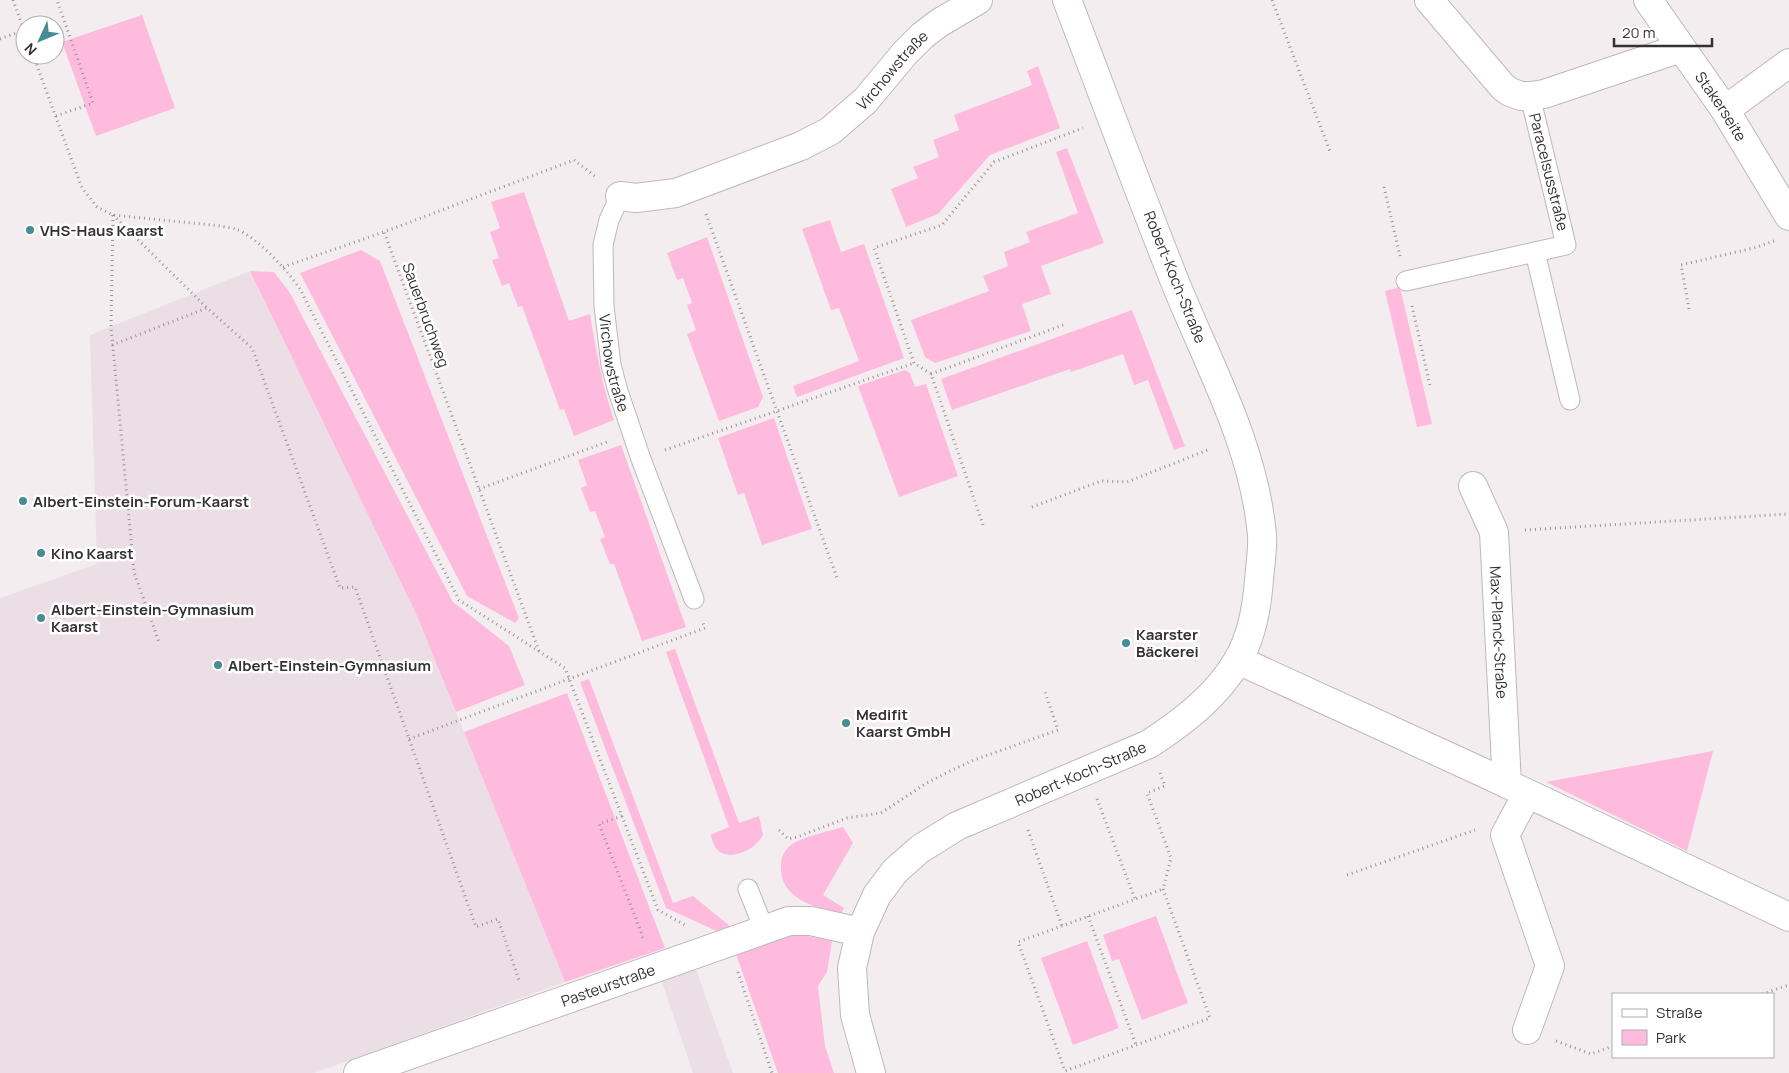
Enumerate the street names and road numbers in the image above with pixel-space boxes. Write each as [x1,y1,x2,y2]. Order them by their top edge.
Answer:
street label: Virchowstraße [852,25,932,115]
street label: Stakerseite [1691,67,1752,145]
street label: Paracelsusstraße [1524,111,1574,233]
street label: Robert-Koch-Straße [1139,208,1211,346]
street label: Sauerbruchweg [397,260,455,370]
street label: Virchowstraße [595,313,635,415]
street label: Max-Planck-Straße [1485,565,1513,700]
street label: Robert-Koch-Straße [1012,736,1150,811]
street label: Pasteurstraße [558,958,658,1011]

